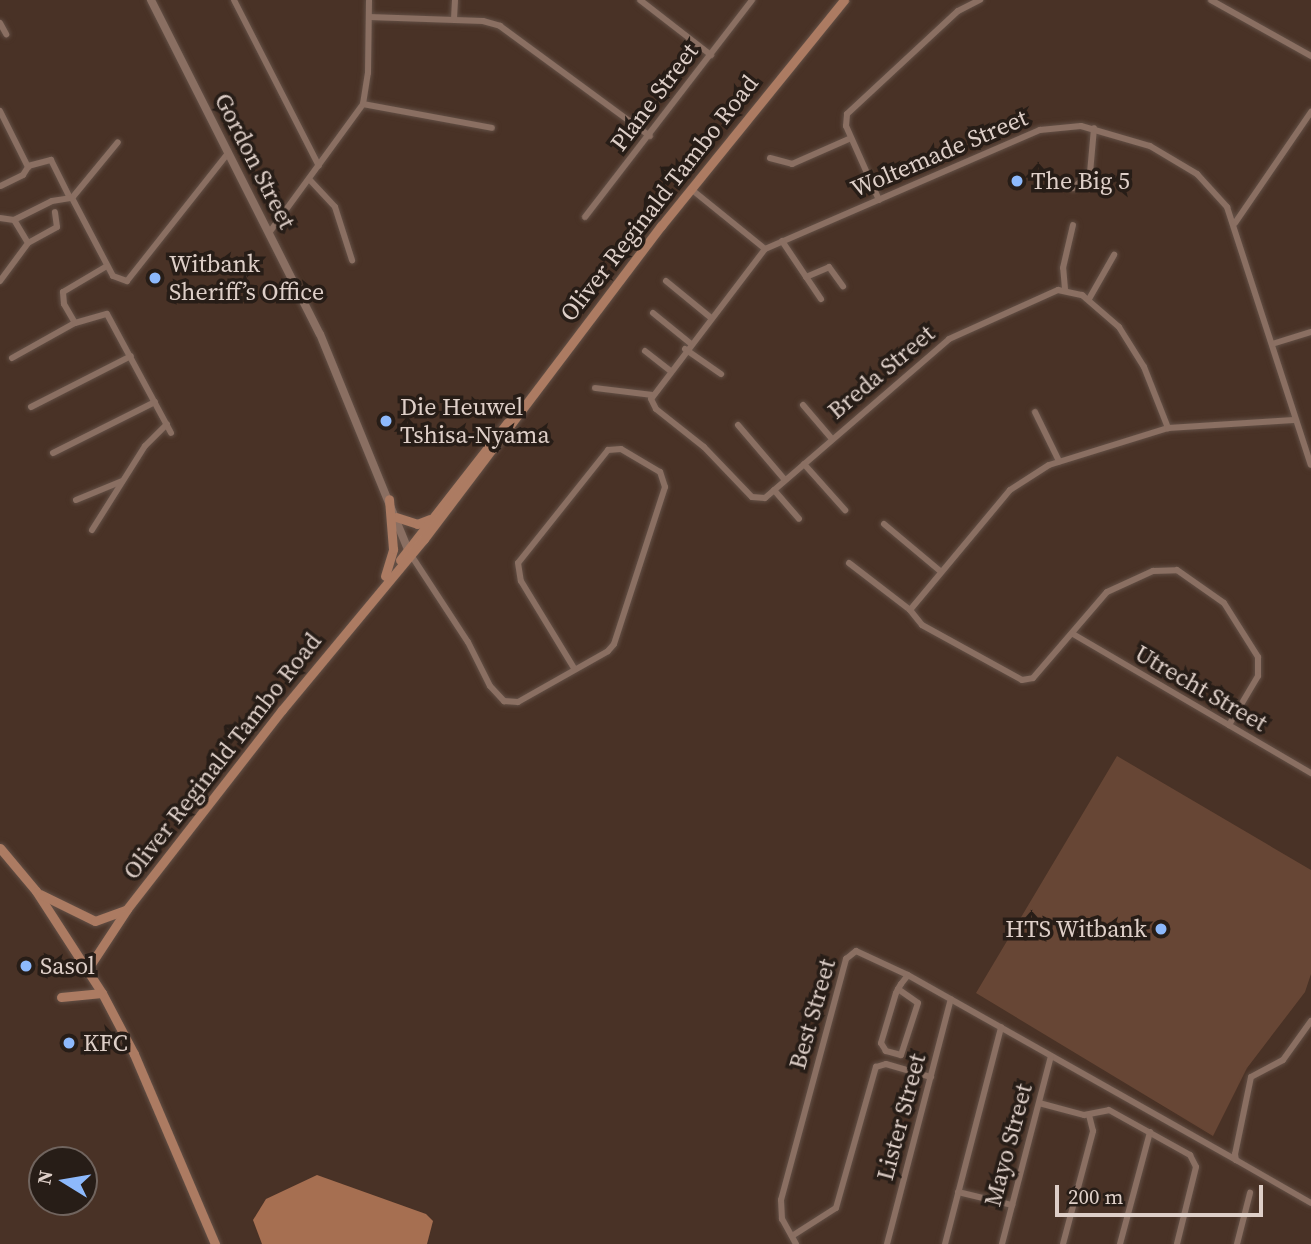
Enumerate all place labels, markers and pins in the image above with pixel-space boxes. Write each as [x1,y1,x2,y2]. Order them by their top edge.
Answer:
place label: The Big 5 [1031,167,1130,195]
marker: The Big 5 [1009,173,1025,189]
place label: Witbank Sheriff’s Office [169,250,324,306]
marker: Witbank Sheriff’s Office [147,270,163,286]
place label: Die Heuwel Tshisa-Nyama [400,393,550,449]
marker: Die Heuwel Tshisa-Nyama [378,413,394,429]
place label: HTS Witbank [1005,915,1147,943]
marker: HTS Witbank [1153,921,1169,937]
place label: Sasol [40,952,95,980]
marker: Sasol [18,958,34,974]
place label: KFC [83,1029,128,1057]
marker: KFC [61,1035,77,1051]

